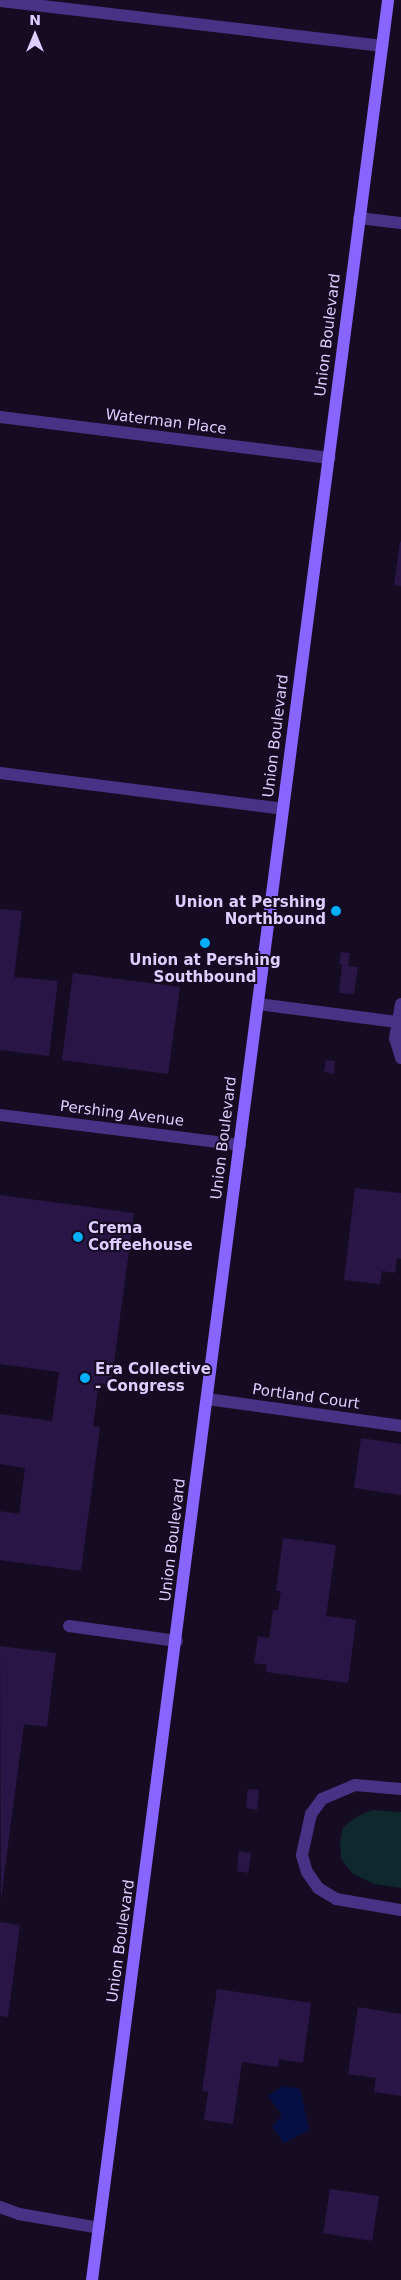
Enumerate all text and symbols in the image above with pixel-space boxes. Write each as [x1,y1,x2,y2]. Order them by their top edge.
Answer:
north arrow [10,10,60,60]
text: N [29,12,41,28]
street label: Union Boulevard [312,272,344,398]
street label: Waterman Place [104,406,228,438]
street label: Union Boulevard [260,673,292,799]
place label: Union at Pershing Northbound [175,893,326,928]
marker: Union at Pershing Northbound [330,905,342,917]
marker: Union at Pershing Southbound [199,937,211,949]
place label: Union at Pershing Southbound [129,951,281,986]
street label: Union Boulevard [208,1075,240,1201]
street label: Pershing Avenue [59,1097,185,1131]
place label: Crema Coffeehouse [88,1219,193,1254]
marker: Crema Coffeehouse [72,1231,84,1243]
place label: Era Collective - Congress [95,1360,211,1395]
marker: Era Collective - Congress [79,1372,91,1384]
street label: Portland Court [251,1381,361,1413]
street label: Union Boulevard [157,1477,189,1603]
street label: Union Boulevard [103,1878,139,2004]

